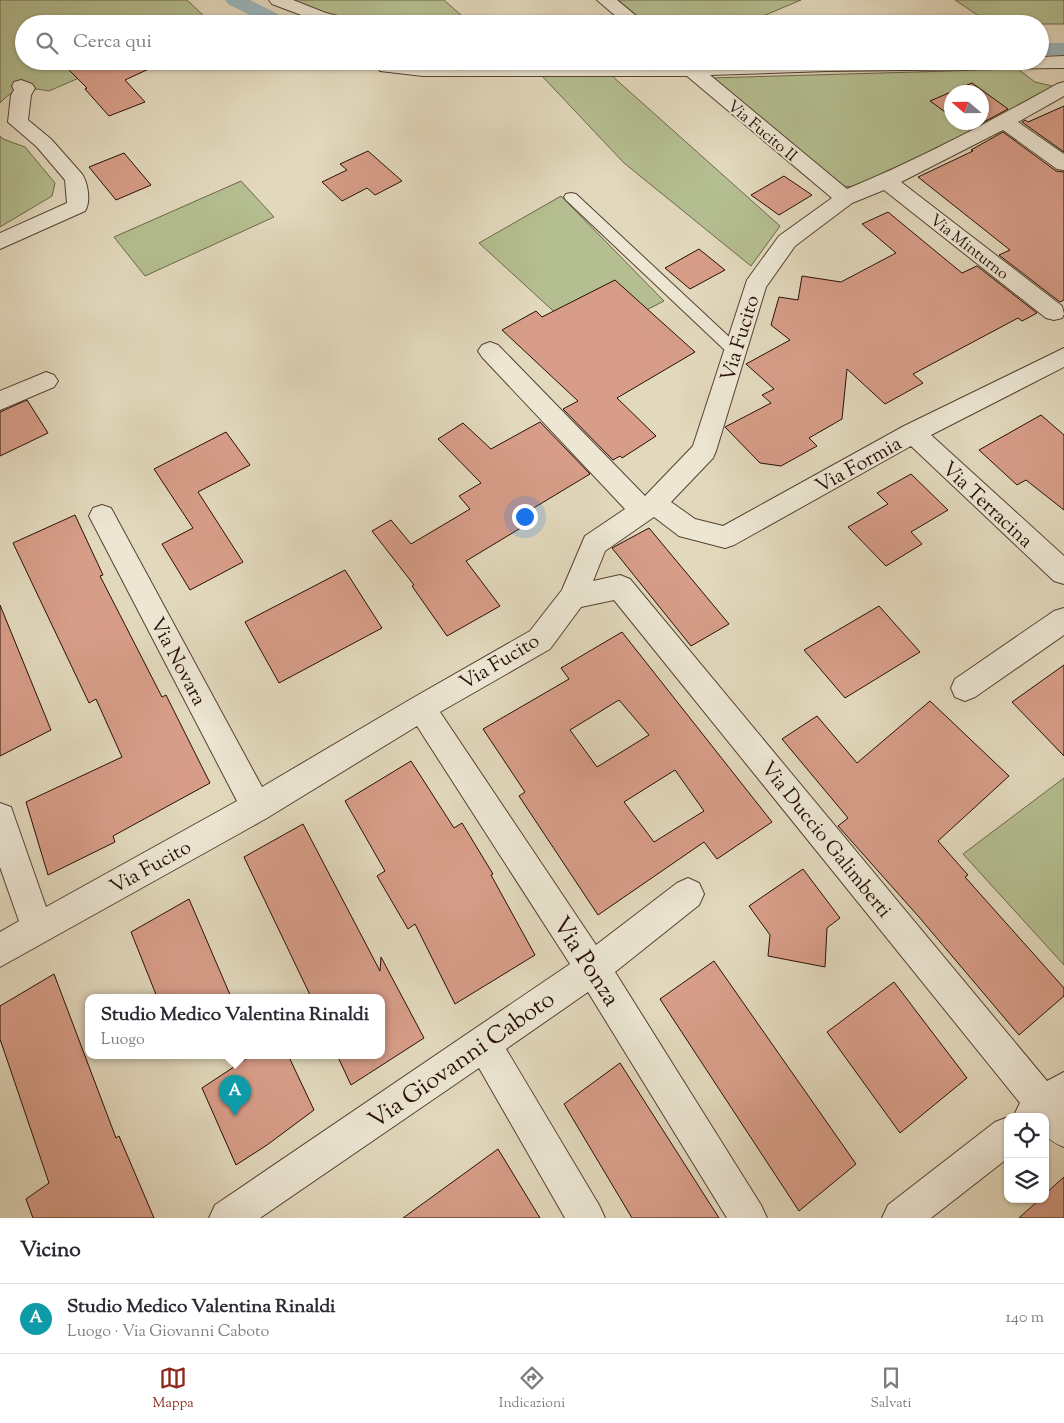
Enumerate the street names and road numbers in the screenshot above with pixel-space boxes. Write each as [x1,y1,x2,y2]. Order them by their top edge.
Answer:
street label: Via Fucito II [721,96,801,168]
street label: Via Minturno [924,210,1013,286]
street label: Via Fucito [715,292,768,385]
street label: Via Formia [811,431,908,502]
street label: Via Terracina [934,456,1038,556]
street label: Via Novara [141,613,212,711]
street label: Via Fucito [455,628,546,698]
street label: Via Duccio Galimberti [753,756,898,925]
street label: Via Fucito [105,834,197,902]
street label: Via Ponza [544,911,627,1014]
street label: Via Giovanni Caboto [362,983,562,1138]

